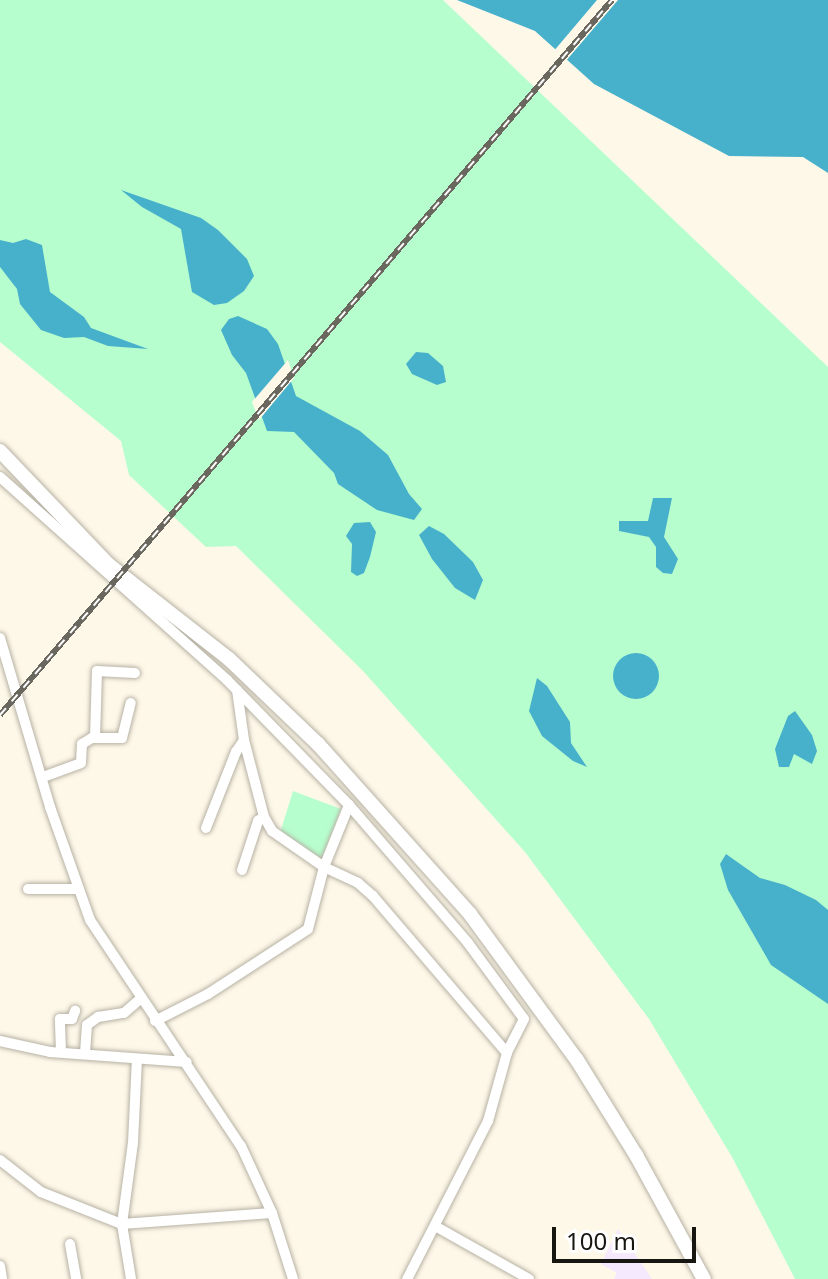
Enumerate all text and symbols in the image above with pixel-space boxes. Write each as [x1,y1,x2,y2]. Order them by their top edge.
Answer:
scale bar [556,1211,700,1261]
text: 100 m [566,1224,636,1257]

